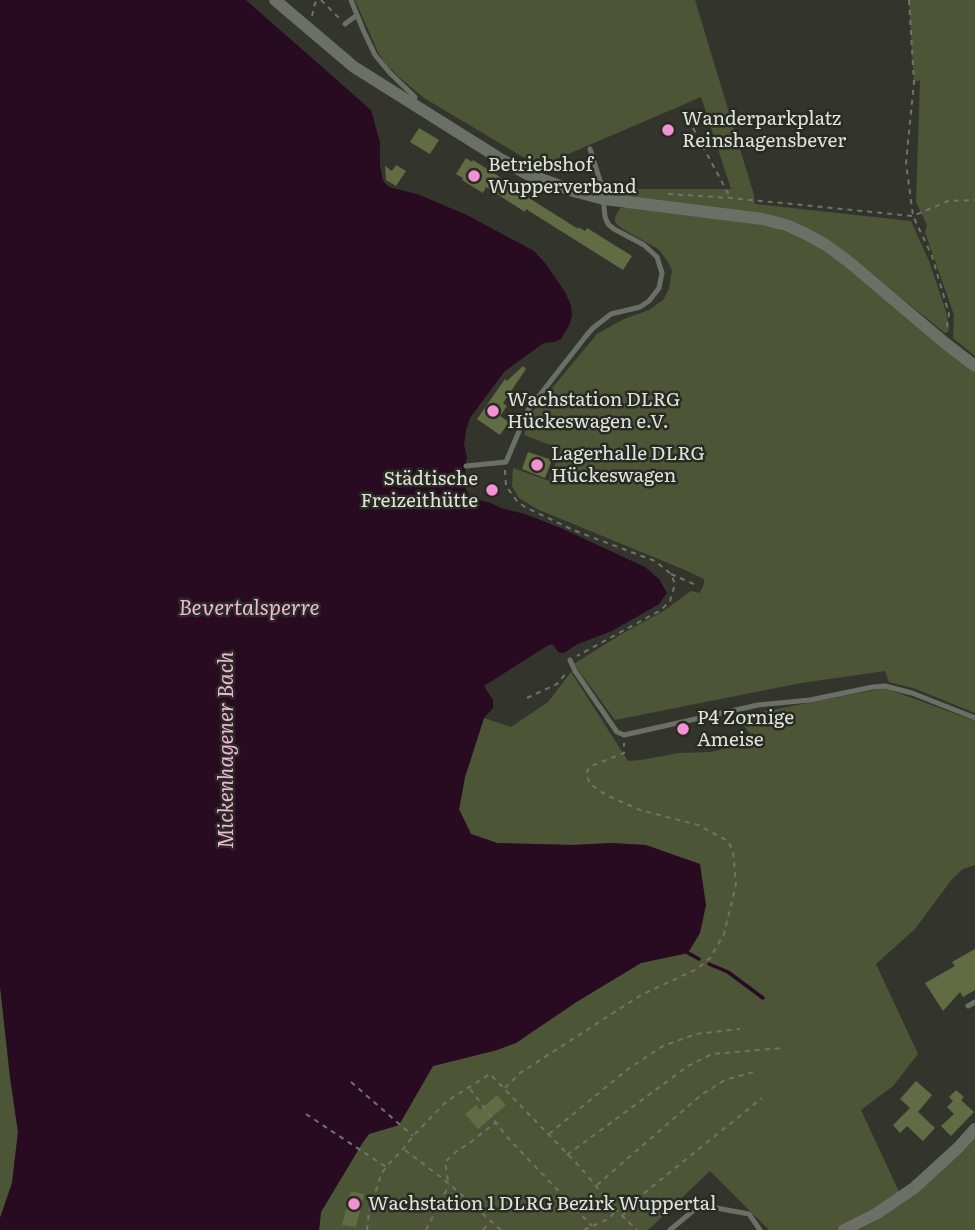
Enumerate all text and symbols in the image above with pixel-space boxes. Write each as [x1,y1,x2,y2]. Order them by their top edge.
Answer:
place label: Wanderparkplatz Reinshagensbever [682,108,846,152]
marker: Wanderparkplatz Reinshagensbever [660,122,676,138]
place label: Betriebshof Wupperverband [488,154,637,198]
marker: Betriebshof Wupperverband [466,168,482,184]
place label: Wachstation DLRG Hückeswagen e.V. [507,389,680,433]
marker: Wachstation DLRG Hückeswagen e.V. [485,403,501,419]
place label: Lagerhalle DLRG Hückeswagen [551,443,705,487]
marker: Lagerhalle DLRG Hückeswagen [529,457,545,473]
place label: Städtische Freizeithütte [360,468,478,512]
marker: Städtische Freizeithütte [484,482,500,498]
water label: Bevertalsperre [179,596,319,622]
water label: Mickenhagener Bach [214,651,240,849]
place label: P4 Zornige Ameise [697,707,794,751]
marker: P4 Zornige Ameise [675,721,691,737]
place label: Wachstation 1 DLRG Bezirk Wuppertal [368,1193,716,1215]
marker: Wachstation 1 DLRG Bezirk Wuppertal [346,1196,362,1212]

